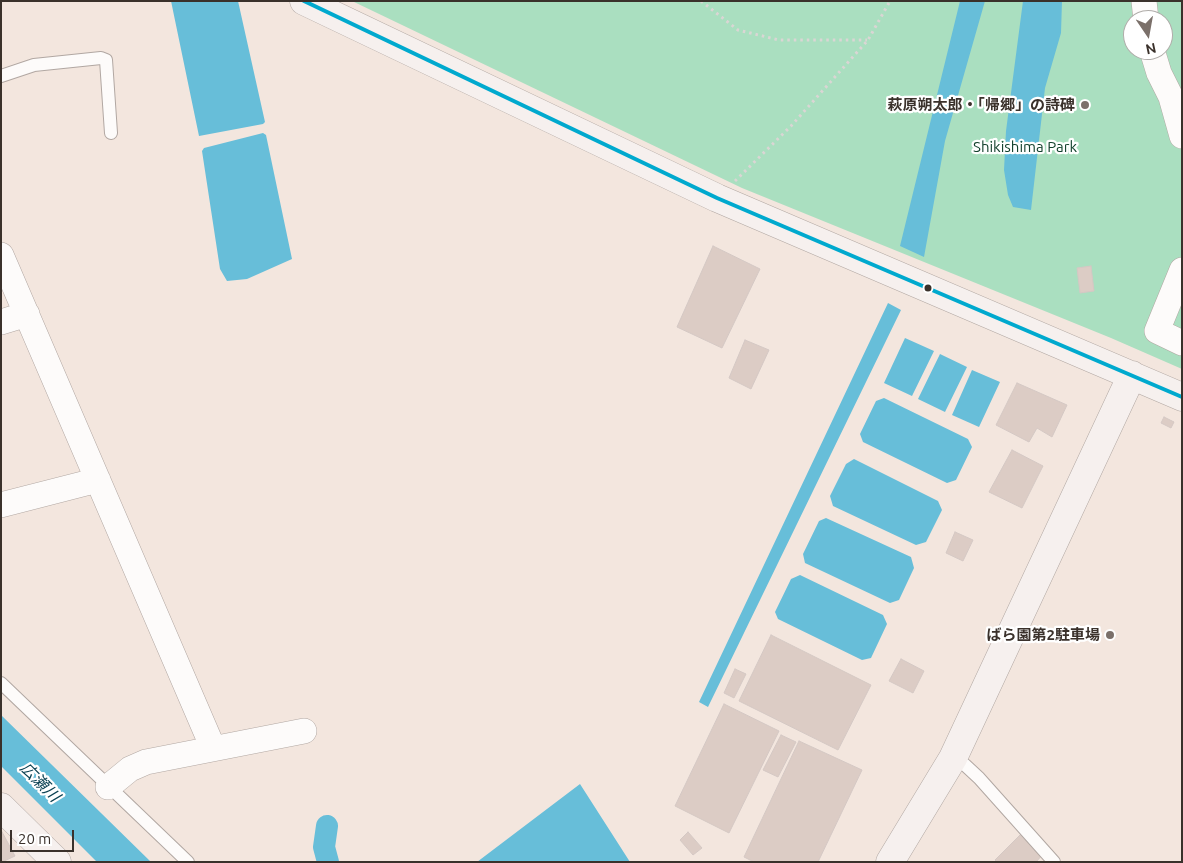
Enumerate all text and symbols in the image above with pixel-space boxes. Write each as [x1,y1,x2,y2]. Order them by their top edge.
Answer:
north arrow [1123,10,1173,60]
text: N [1144,40,1158,58]
place label: 萩原朔太郎・「帰郷」の詩碑 [888,96,1075,114]
marker: 萩原朔太郎・「帰郷」の詩碑 [1079,99,1091,111]
park label: Shikishima Park [973,138,1077,156]
unlabelled marker [923,283,933,293]
place label: ばら園第2駐車場 [987,626,1100,644]
marker: ばら園第2駐車場 [1104,629,1116,641]
water label: 広瀬川 [16,758,64,806]
scale bar [12,820,76,852]
text: 20 m [18,830,51,847]

